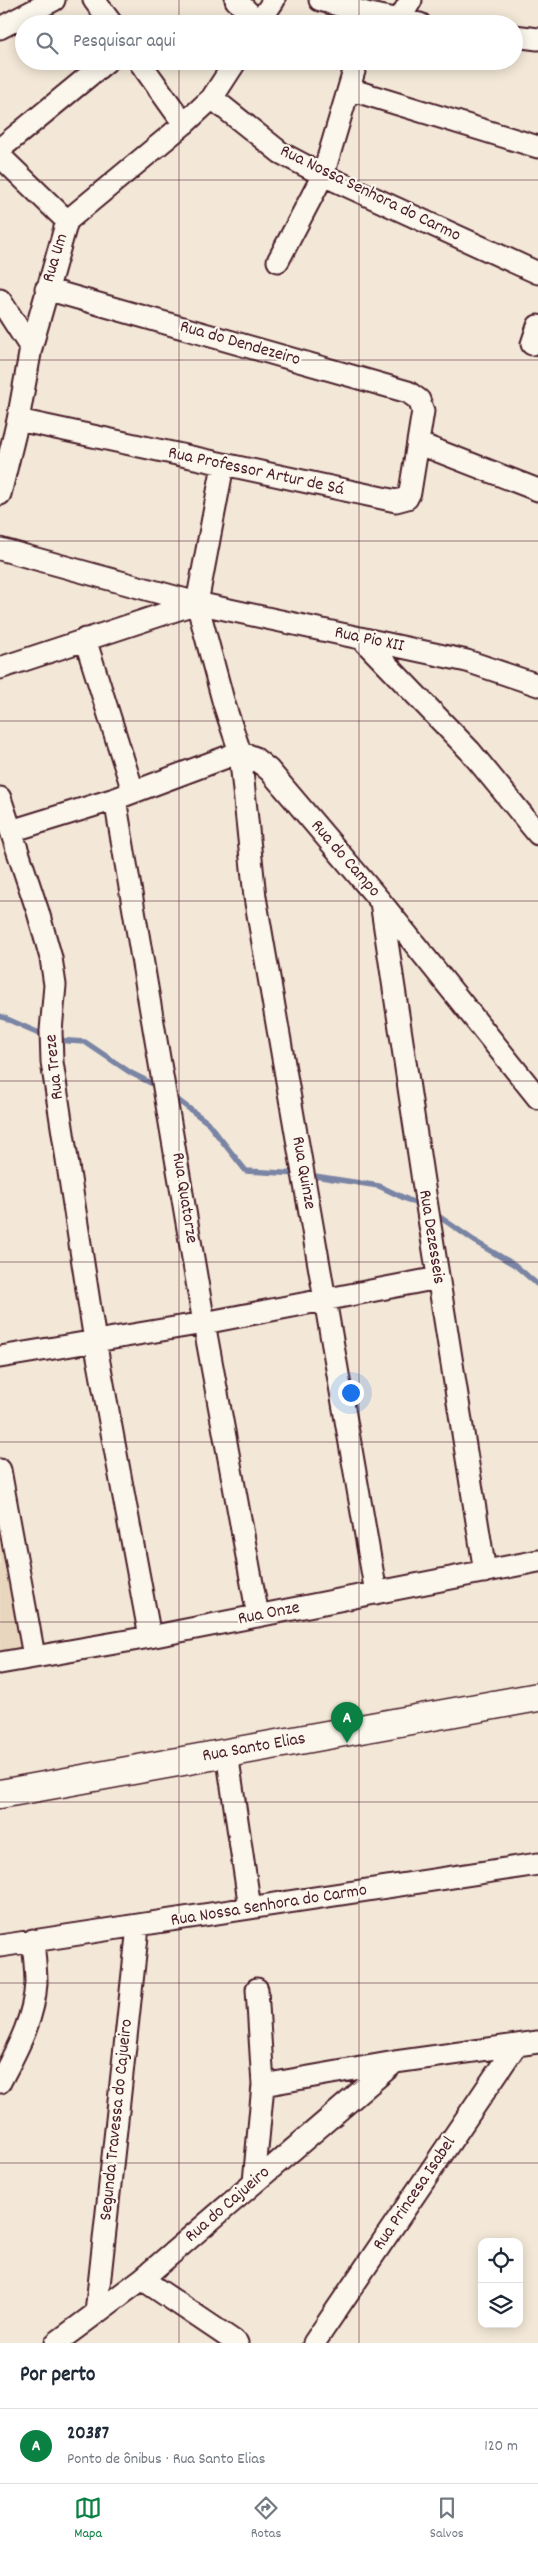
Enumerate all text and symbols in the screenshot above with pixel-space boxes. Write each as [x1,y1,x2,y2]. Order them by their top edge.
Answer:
search box [15,15,523,70]
icon: search [33,29,61,57]
text: Pesquisar aqui [73,29,175,56]
street label: Rua Nossa Senhora do Carmo [275,139,465,249]
street label: Rua Um [37,230,75,286]
street label: Rua do Dendezeiro [177,315,303,373]
street label: Rua Professor Artur de Sá [166,441,346,503]
street label: Rua Pio XII [332,620,406,660]
street label: Rua do Campo [304,815,386,903]
street label: Rua Treze [39,1033,71,1101]
street label: Rua Quinze [284,1135,322,1212]
street label: Rua Quatorze [164,1151,204,1245]
street label: Rua Dezesseis [411,1188,451,1286]
your location [338,1380,364,1406]
street label: Rua Onze [236,1596,302,1632]
pin: A [331,1702,363,1743]
street label: Rua Santo Elias [200,1727,308,1769]
street label: Rua Nossa Senhora do Carmo [169,1878,369,1934]
street label: Segunda Travessa do Cajueiro [94,2018,140,2222]
street label: Rua Princesa Isabel [368,2132,463,2256]
street label: Rua do Cajueiro [180,2161,276,2249]
map controls [478,2238,523,2328]
button: locate [478,2238,523,2283]
button: layers [478,2283,523,2328]
text: Por perto [20,2361,95,2391]
text: 20387 [67,2421,109,2448]
text: A [32,2435,40,2458]
text: 120 m [484,2435,518,2458]
text: Ponto de ônibus · Rua Santo Elias [67,2448,265,2471]
tab: Mapa [74,2494,102,2544]
tab: Rotas [251,2494,281,2544]
tab: Salvos [430,2494,464,2544]

